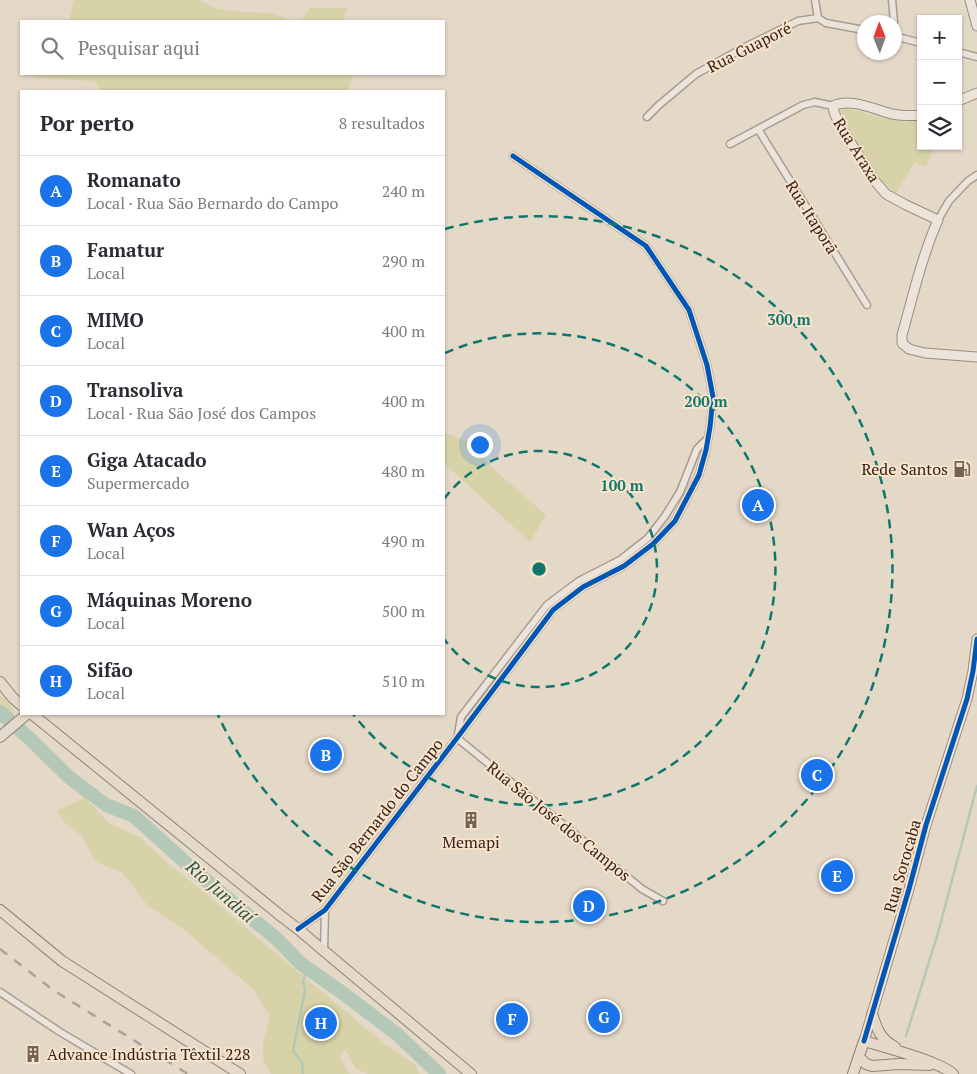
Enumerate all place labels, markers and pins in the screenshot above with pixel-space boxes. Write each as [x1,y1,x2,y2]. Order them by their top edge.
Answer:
place label: Rede Santos [861,458,948,480]
fuel station icon: Rede Santos [952,459,972,479]
pin: A [742,486,774,524]
centre of rings [530,560,548,578]
pin: B [310,736,342,774]
pin: C [801,756,833,794]
building icon: Memapi [461,810,481,830]
place label: Memapi [442,831,500,853]
pin: E [821,857,853,895]
pin: D [573,887,605,925]
pin: G [588,998,620,1036]
pin: F [496,1000,528,1038]
pin: H [305,1004,337,1042]
place label: Advance Indústria Têxtil 228 [47,1043,251,1065]
building icon: Advance Indústria Têxtil 228 [23,1044,43,1064]

